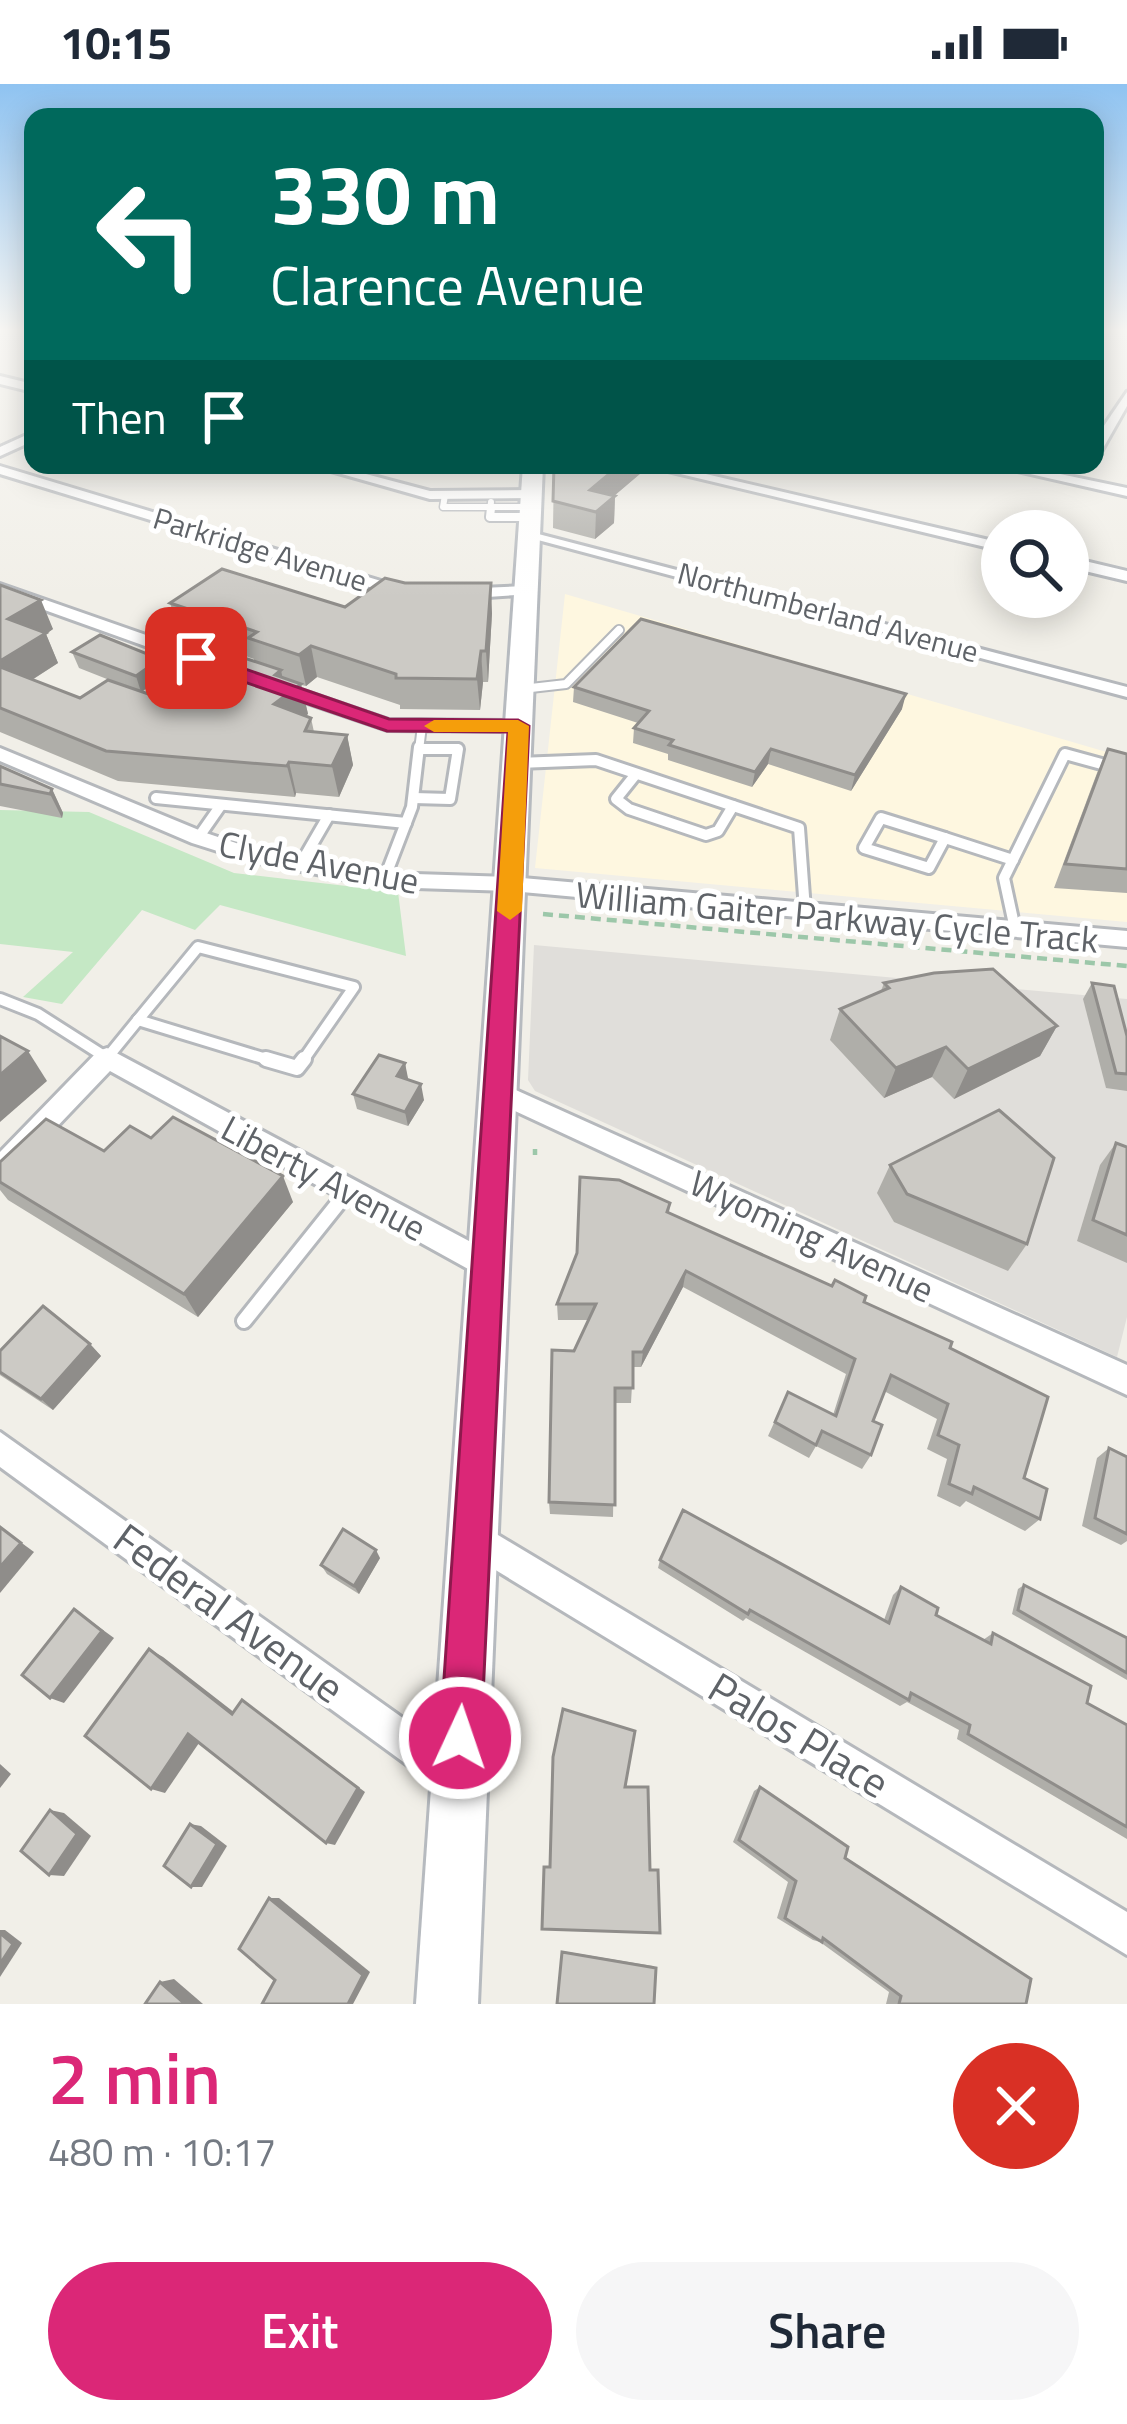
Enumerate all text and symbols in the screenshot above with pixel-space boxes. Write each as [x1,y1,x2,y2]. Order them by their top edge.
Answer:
text: 10:15 [60,8,172,76]
text: 330 m [270,129,500,257]
icon: left [72,156,228,312]
text: Clarence Avenue [270,244,645,326]
text: Then [72,383,167,451]
icon: arrive [191,384,257,450]
street label: Parkridge Avenue [148,495,373,603]
map controls [981,510,1089,618]
button: search [981,510,1089,618]
street label: Northumberland Avenue [673,550,984,674]
pin [145,607,247,709]
icon: arrive [163,625,229,691]
street label: Clyde Avenue [214,815,424,908]
street label: William Gaiter Parkway Cycle Track [573,866,1101,967]
street label: Liberty Avenue [212,1100,437,1255]
street label: Wyoming Avenue [681,1155,944,1316]
street label: Federal Avenue [101,1506,358,1718]
street label: Palos Place [697,1655,902,1813]
position arrow [397,1675,523,1801]
text: 2 min [48,2022,221,2132]
button: close [953,2043,1079,2169]
text: 480 m · 10:17 [48,2122,276,2181]
button: Exit [48,2262,552,2400]
button: Share [576,2262,1079,2400]

